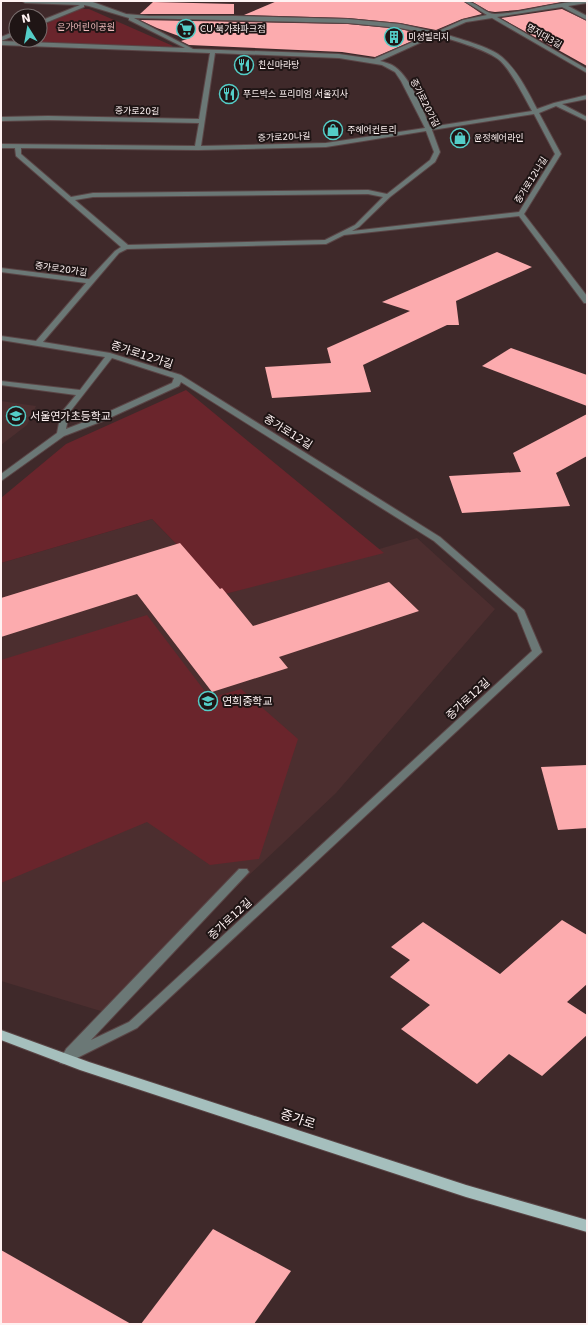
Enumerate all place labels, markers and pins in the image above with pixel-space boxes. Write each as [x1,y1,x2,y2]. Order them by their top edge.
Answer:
supermarket icon: CU 북가좌파크점 [175,18,197,40]
place label: CU 북가좌파크점 [200,24,265,34]
building icon: 미성빌리지 [383,26,405,48]
place label: 미성빌리지 [408,32,449,42]
restaurant icon: 친신마라탕 [233,54,255,76]
place label: 친신마라탕 [258,60,299,70]
restaurant icon: 푸드박스 프리미엄 서울지사 [218,83,240,105]
place label: 푸드박스 프리미엄 서울지사 [243,89,348,99]
shop icon: 주헤어컨트리 [322,119,344,141]
place label: 주헤어컨트리 [347,125,397,135]
shop icon: 윤정헤어라인 [449,127,471,149]
place label: 윤정헤어라인 [474,133,524,143]
school or university icon: 서울연가초등학교 [5,405,27,427]
place label: 서울연가초등학교 [30,410,111,423]
school or university icon: 연희중학교 [197,690,219,712]
place label: 연희중학교 [222,695,273,708]

